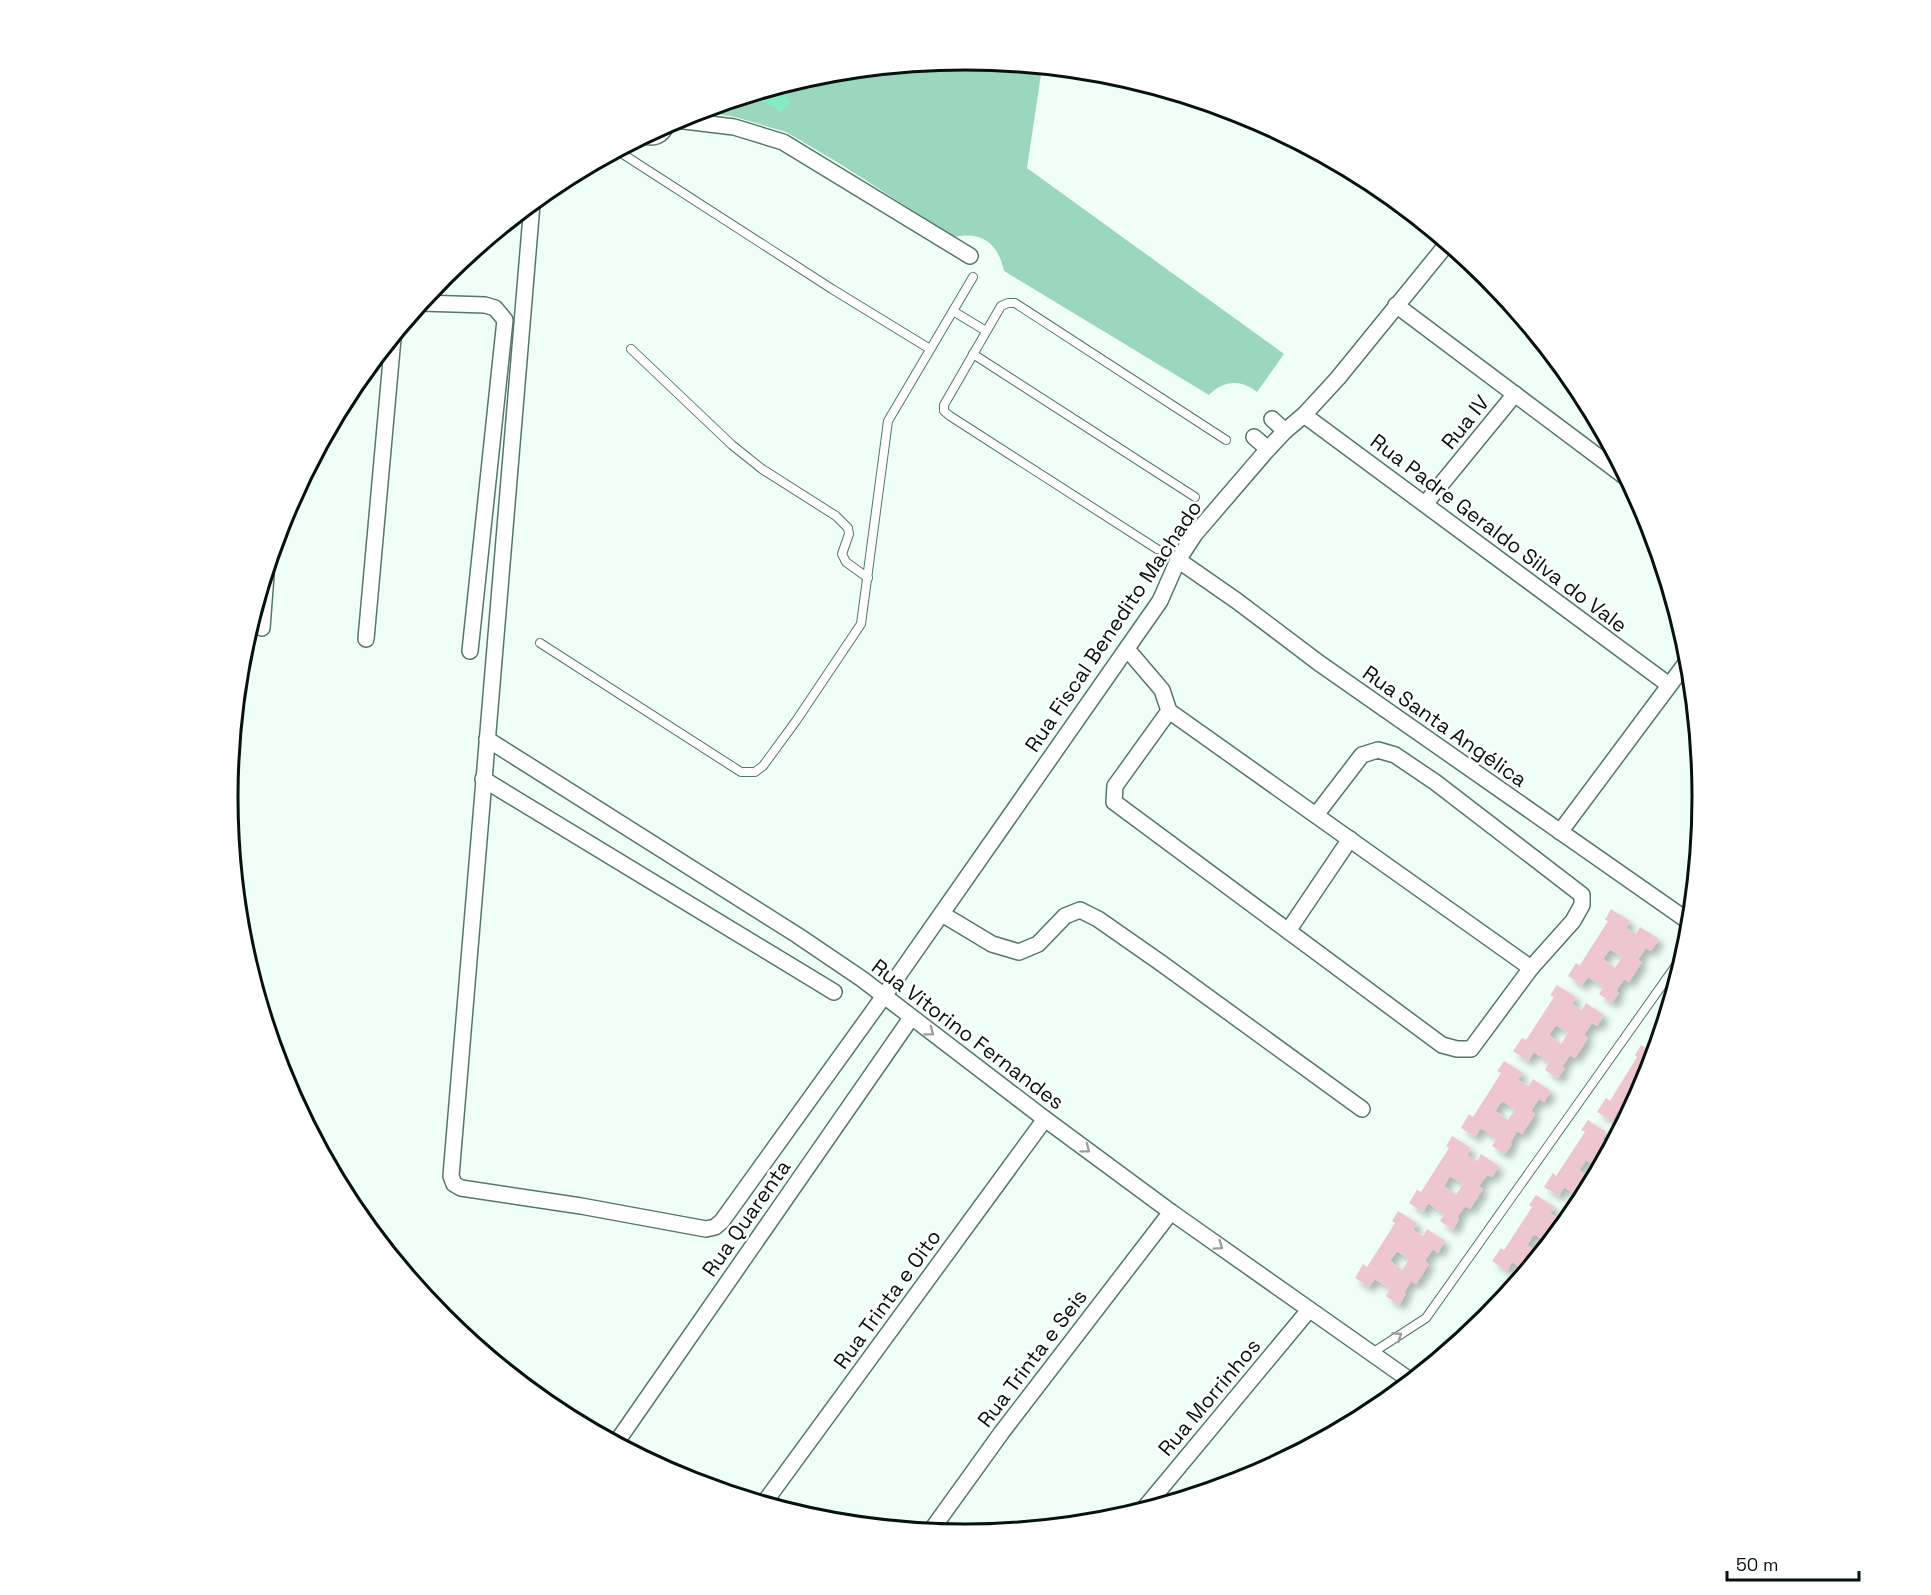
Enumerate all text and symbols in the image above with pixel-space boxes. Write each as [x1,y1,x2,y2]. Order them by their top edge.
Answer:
street label: Rua IV [1435,390,1495,454]
street label: Rua Padre Geraldo Silva do Vale [1365,428,1633,638]
street label: Rua Fiscal Benedito Machado [1019,495,1207,757]
street label: Rua Santa Angélica [1357,659,1533,793]
street label: Rua Vitorino Fernandes [866,953,1070,1115]
one-way arrow [924,1024,935,1035]
one-way arrow [1079,1142,1090,1153]
street label: Rua Quarenta [696,1154,796,1282]
street label: Rua Trinta e Oito [827,1224,947,1374]
one-way arrow [1212,1239,1223,1250]
street label: Rua Trinta e Seis [971,1284,1093,1432]
street label: Rua Morrinhos [1152,1333,1266,1461]
one-way arrow [1392,1333,1403,1344]
scale bar [1727,1544,1859,1582]
text: 50 m [1736,1553,1778,1576]

